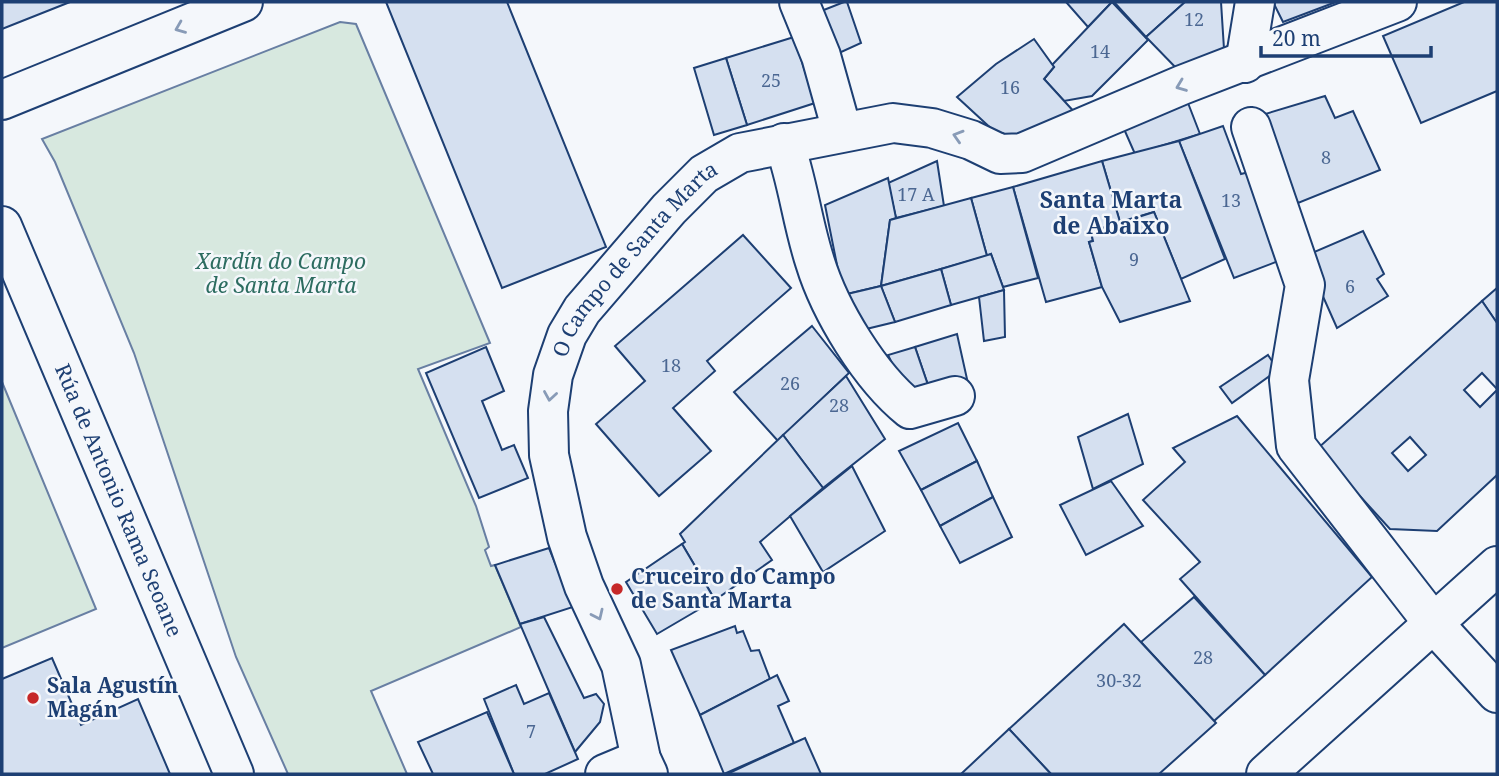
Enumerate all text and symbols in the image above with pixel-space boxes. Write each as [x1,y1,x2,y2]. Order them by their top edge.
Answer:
house number: 12 [1184,7,1204,31]
scale bar [1261,14,1431,58]
one-way arrow [175,19,187,33]
text: 20 m [1272,24,1321,52]
house number: 14 [1090,39,1110,63]
house number: 25 [761,68,781,92]
house number: 16 [1000,75,1020,99]
one-way arrow [1176,77,1188,91]
one-way arrow [952,129,964,144]
house number: 8 [1321,145,1331,169]
street label: O Campo de Santa Marta [545,154,722,360]
house number: 17 A [897,182,935,206]
district label: Santa Marta de Abaixo [1040,183,1182,241]
house number: 13 [1221,188,1241,212]
park label: Xardín do Campo de Santa Marta [194,247,366,299]
house number: 9 [1129,247,1139,271]
house number: 6 [1345,274,1355,298]
house number: 18 [661,353,681,377]
street label: Rúa de Antonio Rama Seoane [49,359,189,641]
house number: 26 [780,371,800,395]
one-way arrow [543,390,558,402]
house number: 28 [829,393,849,417]
place label: Cruceiro do Campo de Santa Marta [631,562,836,614]
marker: Cruceiro do Campo de Santa Marta [609,581,625,597]
one-way arrow [590,608,604,620]
house number: 28 [1193,645,1213,669]
house number: 30-32 [1096,668,1142,692]
place label: Sala Agustín Magán [47,671,178,723]
marker: Sala Agustín Magán [25,690,41,706]
house number: 7 [526,719,536,743]

